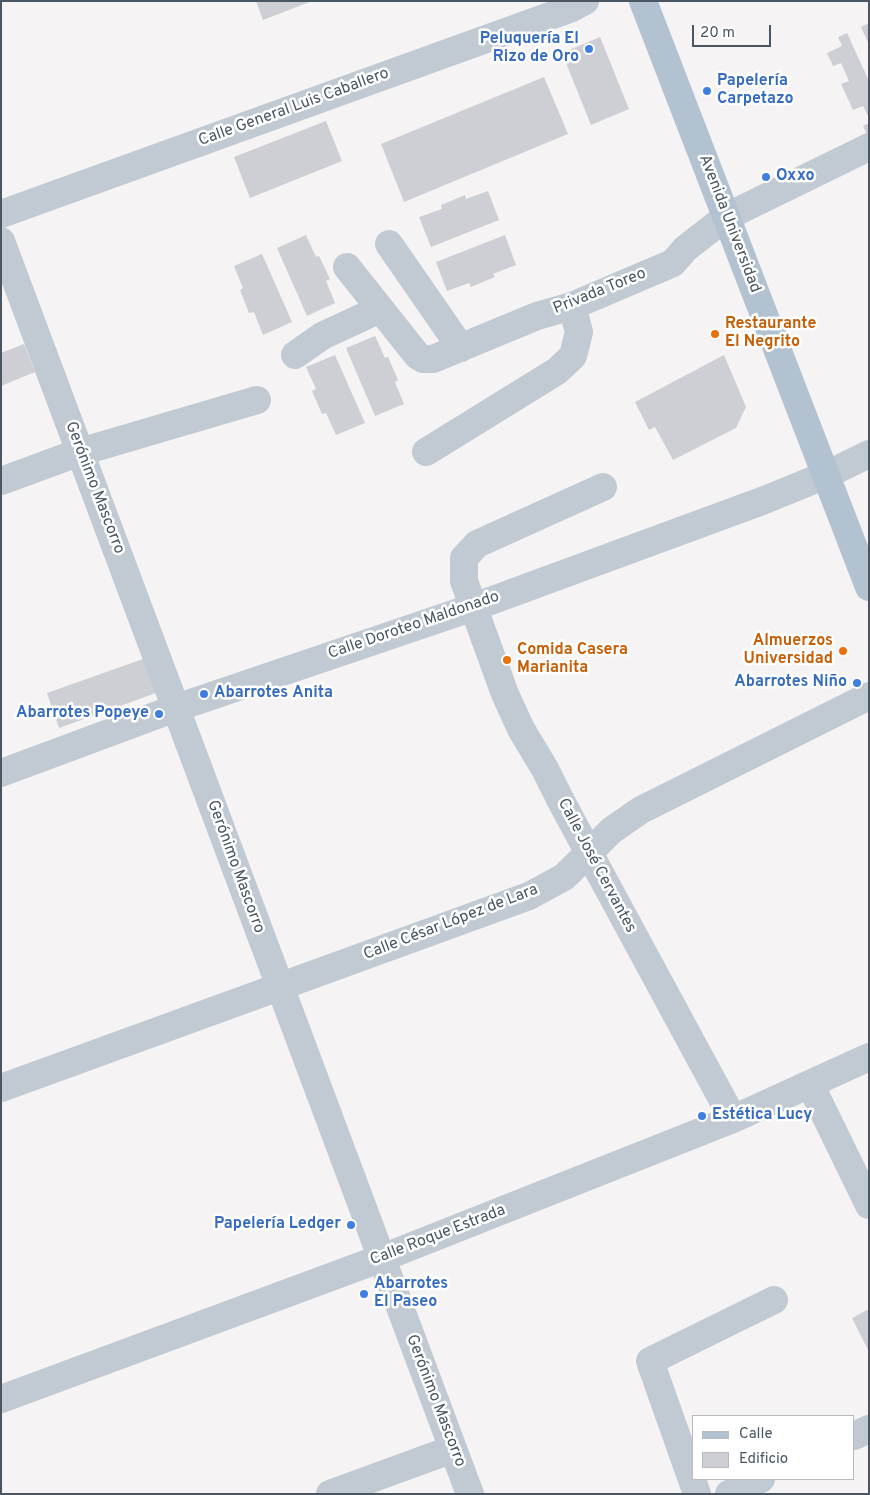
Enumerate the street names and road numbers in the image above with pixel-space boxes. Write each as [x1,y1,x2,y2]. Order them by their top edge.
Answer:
street label: Calle General Luis Caballero [196,65,392,151]
street label: Avenida Universidad [694,152,764,296]
street label: Privada Toreo [551,265,649,319]
street label: Gerónimo Mascorro [60,419,128,557]
street label: Calle Doroteo Maldonado [326,588,502,664]
street label: Calle José Cervantes [552,796,640,936]
street label: Gerónimo Mascorro [202,798,268,936]
street label: Calle César López de Lara [361,881,541,965]
street label: Calle Roque Estrada [368,1201,508,1271]
street label: Gerónimo Mascorro [401,1332,469,1470]

